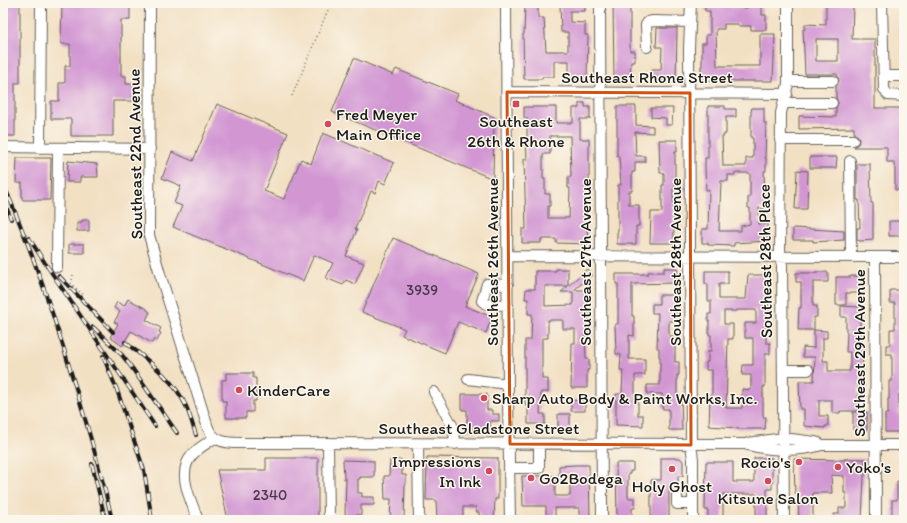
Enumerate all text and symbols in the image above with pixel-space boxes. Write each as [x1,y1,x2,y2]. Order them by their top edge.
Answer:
street label: Southeast Rhone Street [561,67,733,87]
street label: Southeast 22nd Avenue [124,68,146,240]
marker: Southeast 26th & Rhone [511,99,521,109]
place label: Fred Meyer Main Office [336,104,421,144]
place label: Southeast 26th & Rhone [467,111,565,151]
marker: Fred Meyer Main Office [323,119,333,129]
street label: Southeast 26th Avenue [482,178,502,346]
street label: Southeast 27th Avenue [575,178,595,346]
street label: Southeast 28th Avenue [665,178,685,346]
street label: Southeast 28th Place [754,184,776,338]
street label: Southeast 29th Avenue [849,269,869,437]
house number: 3939 [406,281,438,299]
place label: KinderCare [247,380,330,400]
marker: KinderCare [234,385,244,395]
place label: Sharp Auto Body & Paint Works, Inc. [492,388,758,408]
marker: Sharp Auto Body & Paint Works, Inc. [479,393,489,403]
street label: Southeast Gladstone Street [379,418,579,438]
place label: Impressions In Ink [392,451,481,491]
place label: Rocio's [740,452,791,472]
marker: Rocio's [794,457,804,467]
place label: Yoko's [846,457,891,477]
marker: Yoko's [833,462,843,472]
marker: Holy Ghost [667,464,677,474]
marker: Impressions In Ink [484,466,494,476]
place label: Go2Bodega [539,468,623,488]
marker: Go2Bodega [526,473,536,483]
place label: Holy Ghost [632,476,713,496]
marker: Kitsune Salon [763,476,773,486]
house number: 2340 [253,486,287,504]
place label: Kitsune Salon [717,488,819,508]

